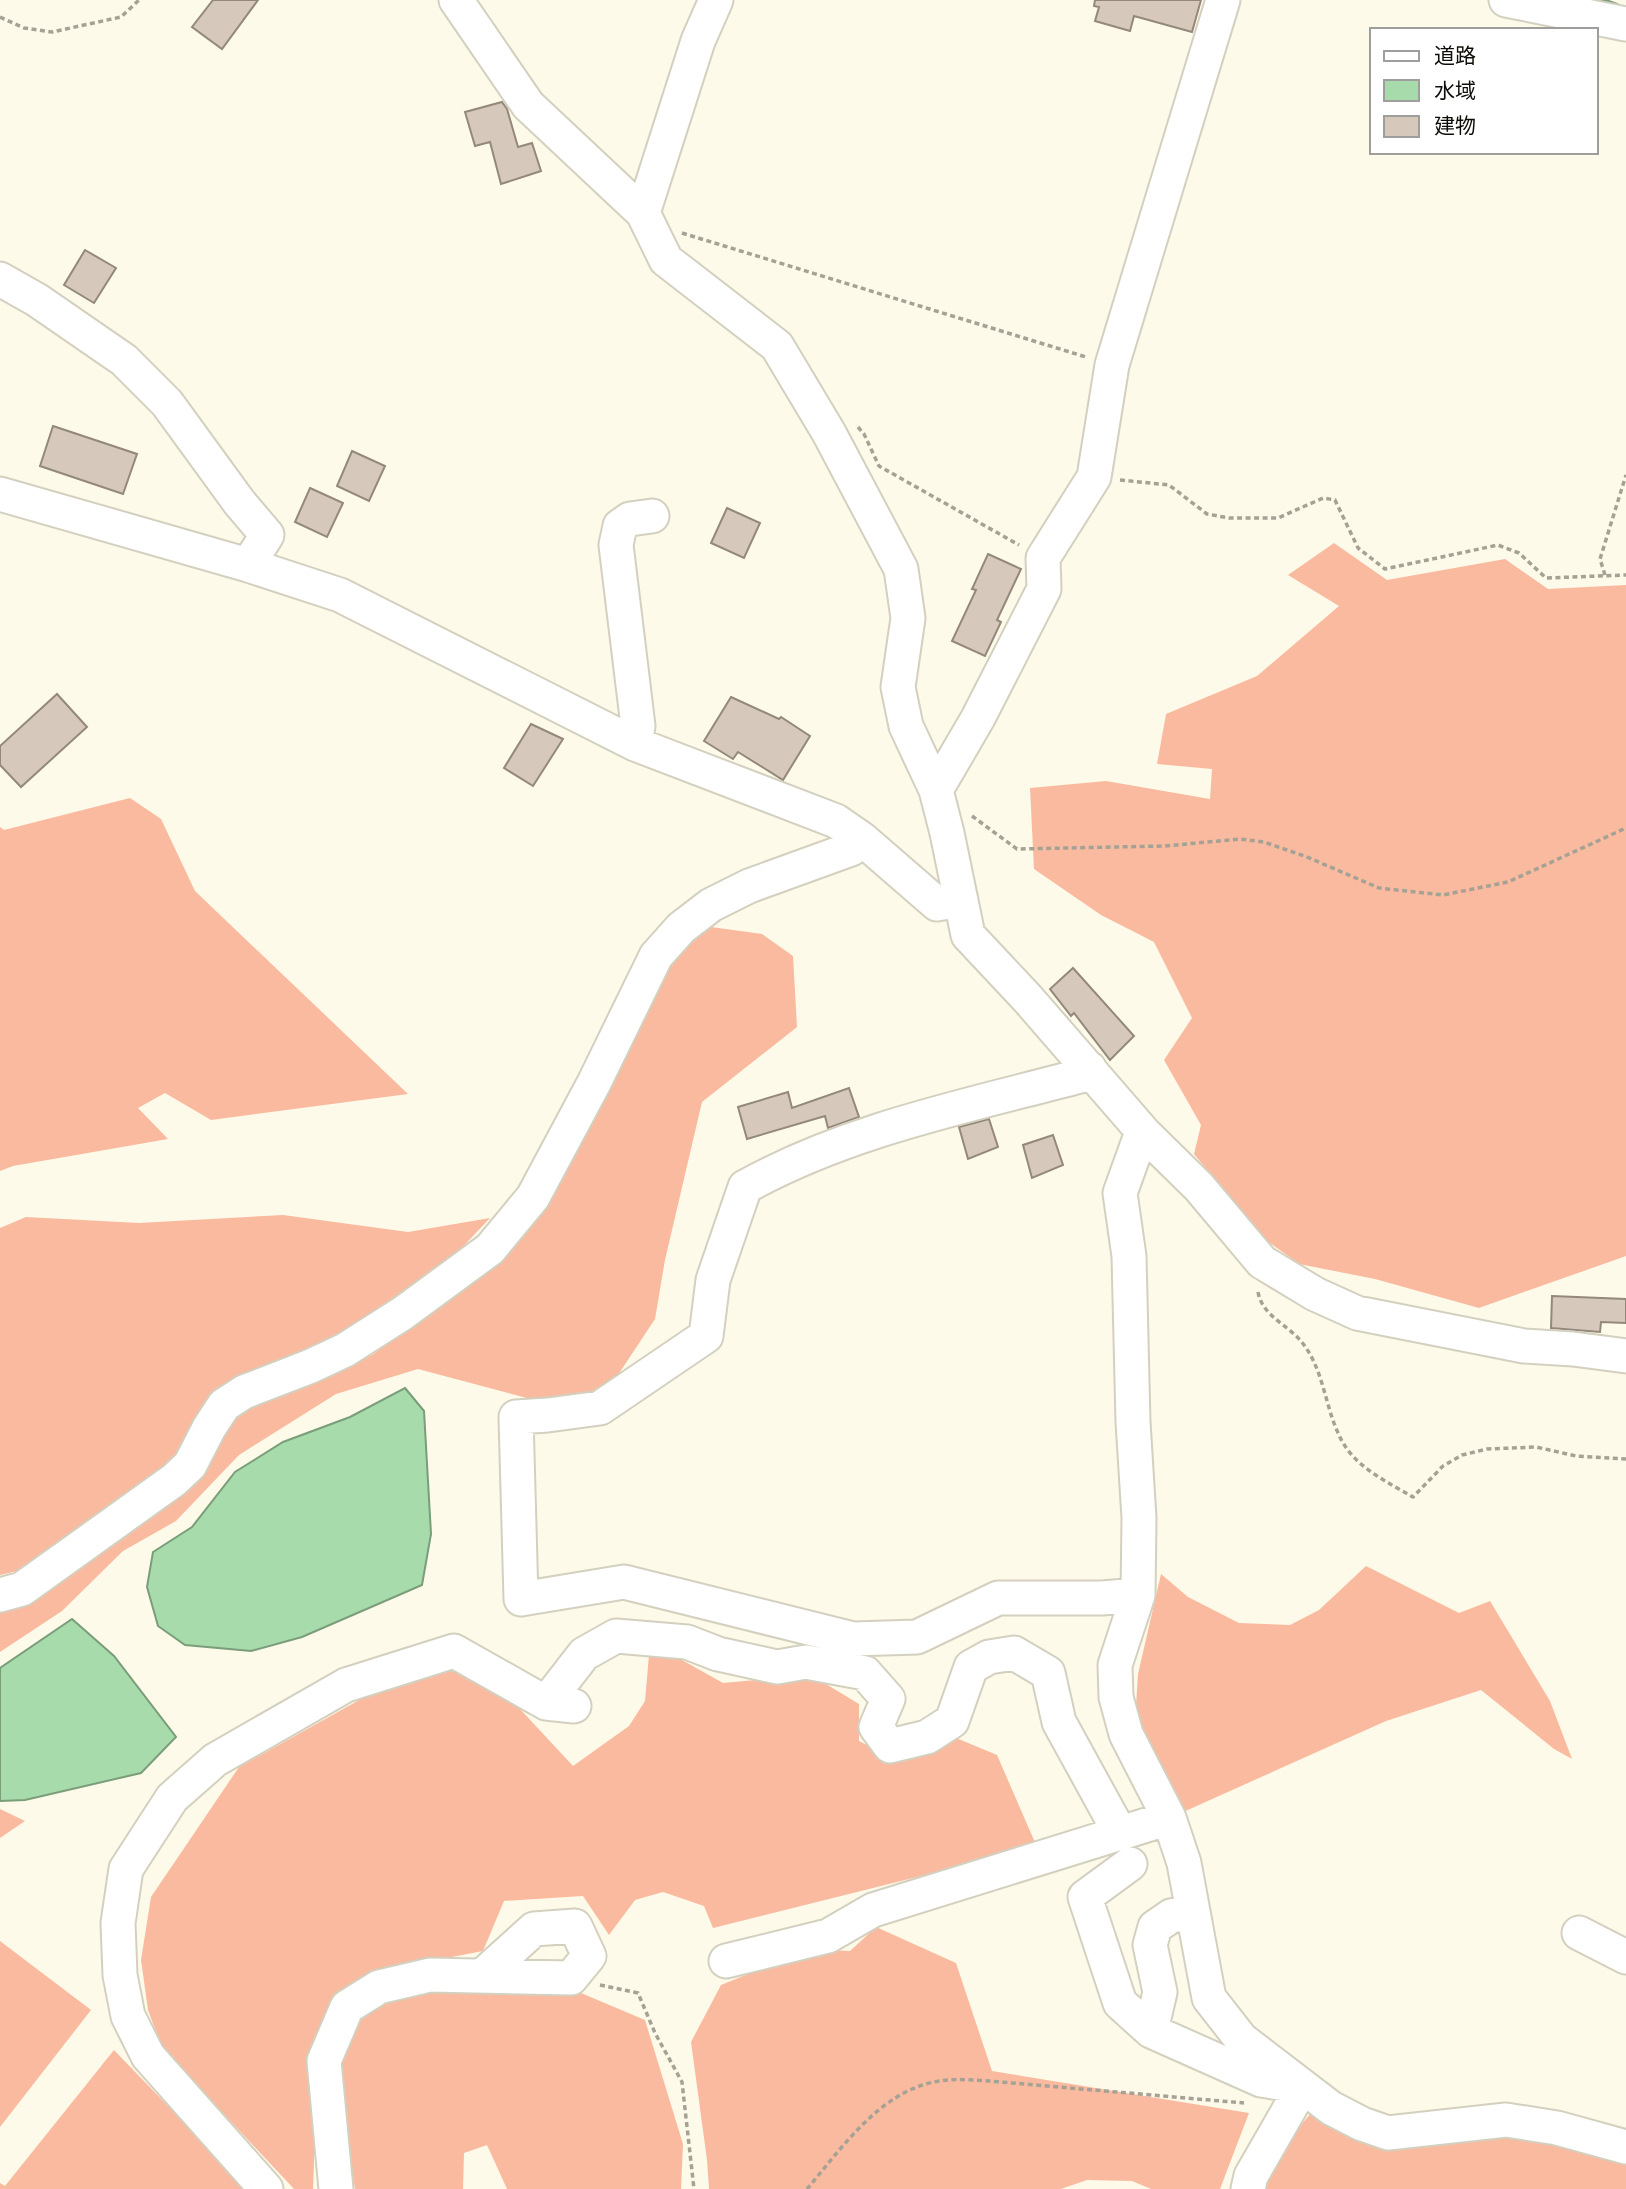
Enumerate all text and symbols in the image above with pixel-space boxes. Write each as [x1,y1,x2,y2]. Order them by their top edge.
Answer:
legend [1370,28,1598,154]
text: 道路 [1434,42,1476,68]
text: 水域 [1434,77,1476,103]
text: 建物 [1434,112,1476,138]

